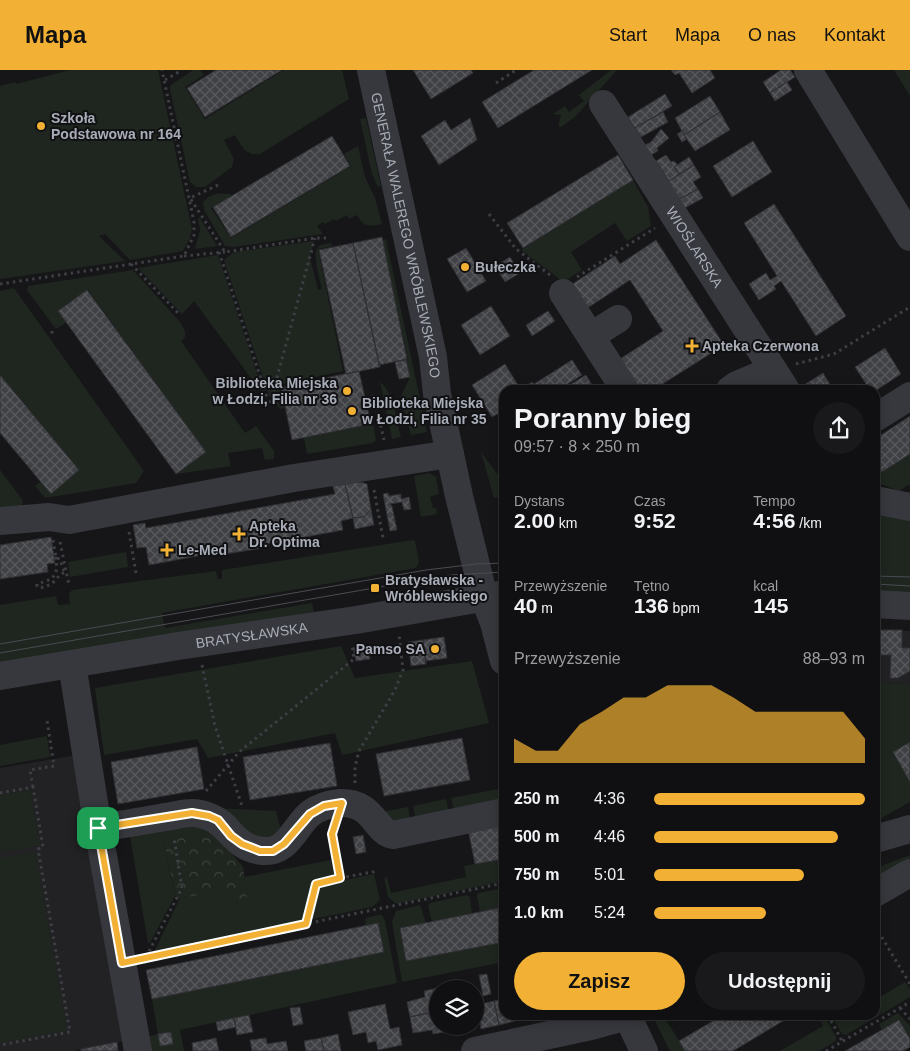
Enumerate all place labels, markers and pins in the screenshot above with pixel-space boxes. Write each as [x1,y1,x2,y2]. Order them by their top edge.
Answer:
place label: Szkoła Podstawowa nr 164 [51,110,181,142]
marker: Szkoła Podstawowa nr 164 [35,120,47,132]
place label: Bułeczka [475,259,536,275]
marker: Bułeczka [459,261,471,273]
place label: Apteka Czerwona [702,338,819,354]
marker: Apteka Czerwona [686,340,698,352]
place label: Biblioteka Miejska w Łodzi, Filia nr 36 [212,375,337,407]
marker: Biblioteka Miejska w Łodzi, Filia nr 36 [341,385,353,397]
place label: Biblioteka Miejska w Łodzi, Filia nr 35 [361,395,487,427]
marker: Biblioteka Miejska w Łodzi, Filia nr 35 [346,405,358,417]
place label: Apteka Dr. Optima [249,518,320,550]
marker: Apteka Dr. Optima [233,528,245,540]
place label: Le-Med [178,542,227,558]
marker: Le-Med [160,543,174,557]
place label: Bratysławska - Wróblewskiego [385,572,487,604]
marker: Bratysławska - Wróblewskiego [369,582,381,594]
place label: Pamso SA [356,641,425,657]
marker: Pamso SA [429,643,441,655]
pin [77,807,119,849]

